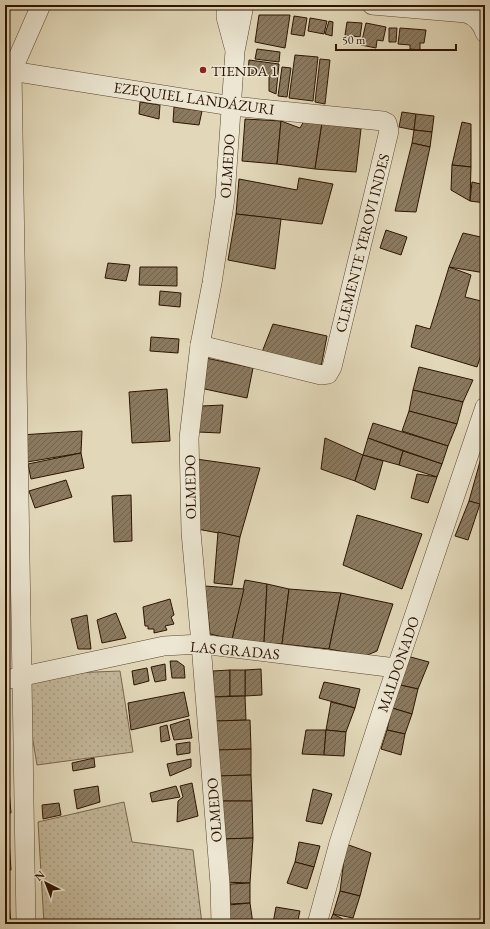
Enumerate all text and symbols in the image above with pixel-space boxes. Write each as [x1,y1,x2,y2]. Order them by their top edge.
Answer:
scale bar [336,26,456,52]
text: 50 m [342,32,366,48]
place label: TIENDA 1 [211,61,278,80]
marker: TIENDA 1 [198,65,208,75]
street label: EZEQUIEL LANDÁZURI [112,77,276,119]
street label: OLMEDO [215,133,239,199]
street label: CLEMENTE YEROVI INDES [331,151,393,335]
street label: OLMEDO [180,454,200,520]
street label: MALDONADO [373,613,423,715]
street label: LAS GRADAS [189,637,281,663]
street label: OLMEDO [202,777,226,843]
north arrow [26,863,66,903]
text: N [31,867,47,884]

